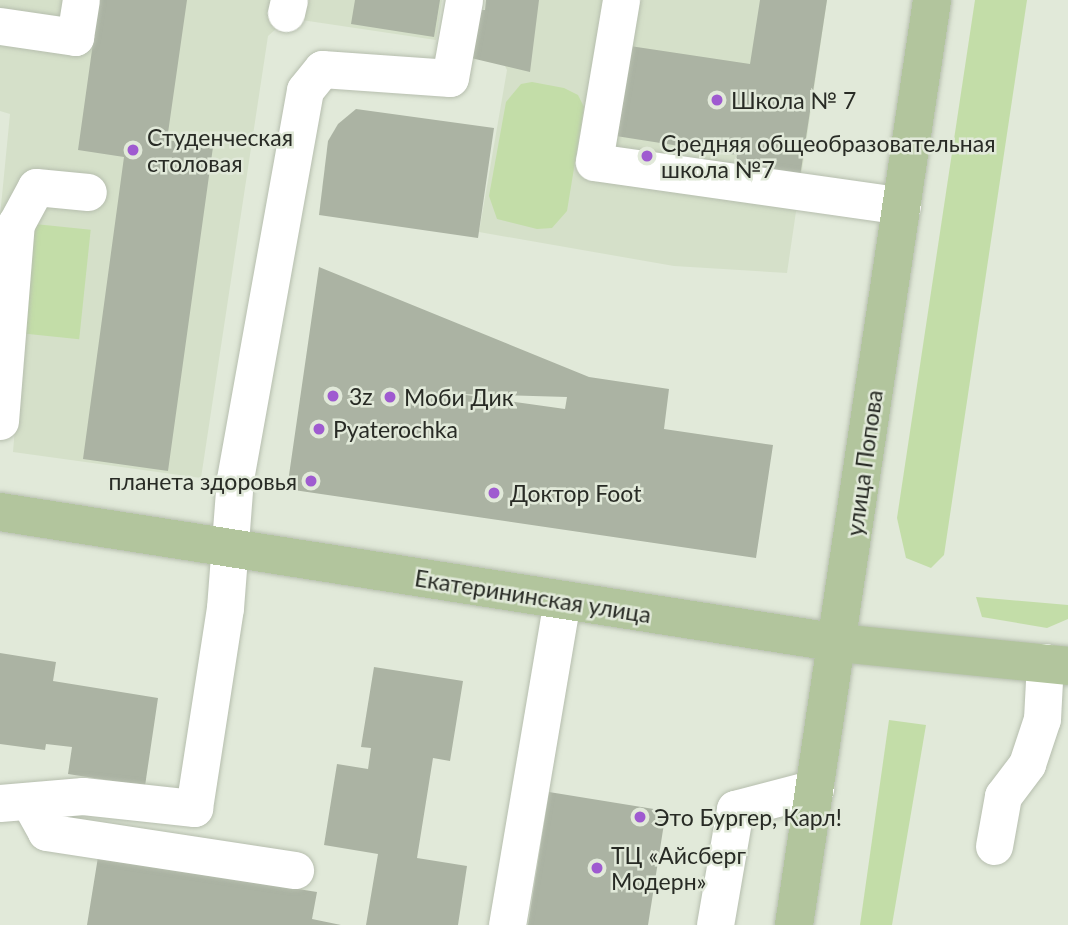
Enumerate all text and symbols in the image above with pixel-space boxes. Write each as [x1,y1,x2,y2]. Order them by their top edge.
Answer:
place label: Школа № 7 [731,86,856,114]
marker: Школа № 7 [709,92,725,108]
place label: Студенческая столовая [147,123,293,177]
place label: Средняя общеобразовательная школа №7 [661,129,996,183]
marker: Студенческая столовая [125,142,141,158]
marker: Средняя общеобразовательная школа №7 [639,148,655,164]
place label: 3z [349,382,373,410]
place label: Моби Дик [404,383,514,411]
marker: 3z [323,386,343,406]
street label: улица Попова [840,388,888,538]
marker: Моби Дик [382,389,398,405]
place label: Pyaterochka [333,415,458,443]
marker: Pyaterochka [311,421,327,437]
place label: планета здоровья [109,467,297,495]
marker: планета здоровья [303,473,319,489]
place label: Доктор Foot [510,479,641,507]
marker: Доктор Foot [484,483,504,503]
street label: Екатерининская улица [413,564,653,628]
place label: Это Бургер, Карл! [654,803,842,831]
marker: Это Бургер, Карл! [632,809,648,825]
place label: ТЦ «Айсберг Модерн» [611,841,746,895]
marker: ТЦ «Айсберг Модерн» [589,860,605,876]

